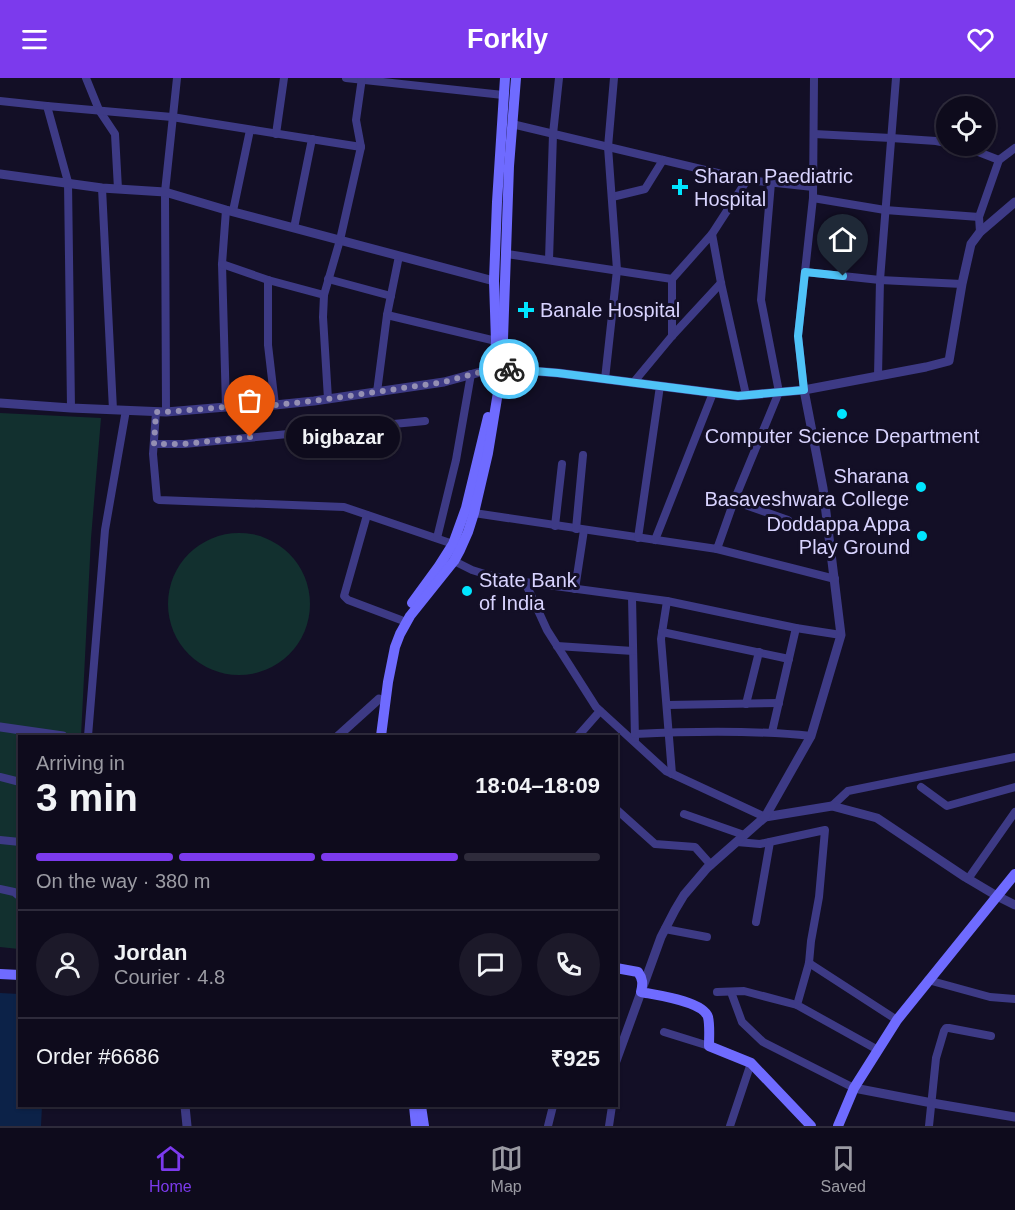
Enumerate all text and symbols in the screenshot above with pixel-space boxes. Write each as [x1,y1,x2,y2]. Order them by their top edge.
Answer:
icon: menu [18,23,51,56]
icon: heart [964,23,997,56]
text: Forkly [467,24,548,54]
map controls [936,96,996,156]
button: locate [936,96,996,156]
place label: Sharan Paediatric Hospital [694,165,853,210]
marker: Sharan Paediatric Hospital [671,178,689,196]
pin [817,214,868,276]
icon: home [826,223,859,256]
place label: Banale Hospital [540,299,680,321]
marker: Banale Hospital [517,301,535,319]
courier [479,339,539,399]
icon: bike [493,353,526,386]
pin [224,375,275,437]
icon: bag [233,384,266,417]
marker: Computer Science Department [835,407,849,421]
callout: bigbazar [286,416,400,458]
place label: Computer Science Department [705,425,980,447]
text: bigbazar [302,426,384,448]
place label: Sharana Basaveshwara College [704,465,910,510]
marker: Sharana Basaveshwara College [914,480,928,494]
place label: Doddappa Appa Play Ground [767,513,911,558]
marker: Doddappa Appa Play Ground [915,529,929,543]
place label: State Bank of India [479,569,578,614]
marker: State Bank of India [460,584,474,598]
text: Arriving in [36,752,125,774]
text: 18:04–18:09 [475,773,600,798]
text: 3 min [36,776,138,819]
text: On the way · 380 m [36,870,211,892]
button: person [36,933,99,996]
button: chat [459,933,522,996]
button: phone [537,933,600,996]
text: Jordan [114,940,187,965]
text: Courier · 4.8 [114,966,225,988]
text: Order #6686 [36,1044,160,1069]
text: ₹925 [551,1046,600,1071]
tab: Home [149,1142,192,1196]
tab: Map [490,1142,523,1196]
tab: Saved [821,1142,866,1196]

